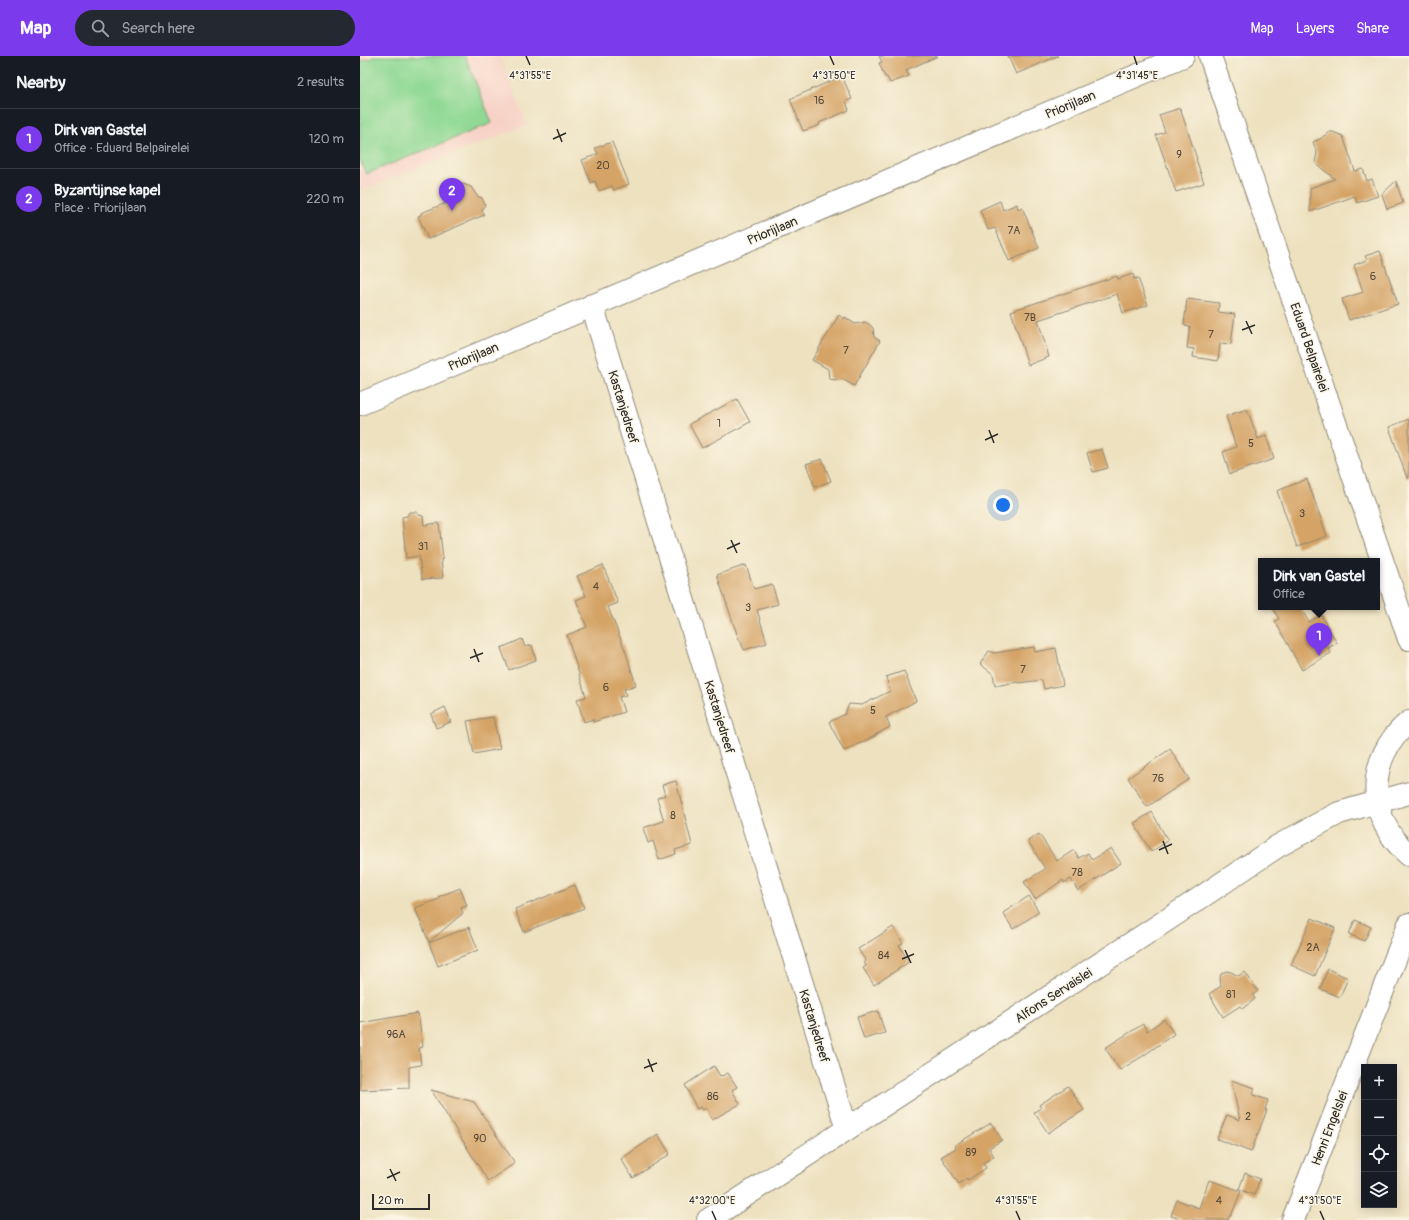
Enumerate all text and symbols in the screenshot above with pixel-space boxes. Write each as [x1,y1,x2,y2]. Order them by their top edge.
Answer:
search box [75,10,355,46]
text: Map [20,16,51,40]
icon: search [89,17,111,39]
text: Search here [121,19,195,38]
text: Map [1251,20,1274,37]
text: Layers [1296,20,1334,37]
text: Share [1356,20,1389,37]
text: 4°31'55"E [509,70,551,82]
text: 4°31'50"E [812,70,856,82]
text: 4°31'45"E [1116,70,1158,82]
text: Nearby [16,72,65,93]
text: 2 results [297,74,344,90]
street label: Priorijlaan [1043,87,1098,123]
house number: 16 [814,94,824,107]
text: Dirk van Gastel [54,121,147,140]
text: 1 [26,131,32,147]
text: 120 m [308,131,344,147]
text: Office · Eduard Belpairelei [54,140,189,156]
house number: 9 [1176,148,1182,161]
house number: 20 [596,159,610,172]
pin: 2 [439,178,465,211]
text: Byzantijnse kapel [54,181,161,200]
text: 2 [25,191,33,207]
text: 220 m [306,191,344,207]
text: Place · Priorijlaan [54,200,146,216]
street label: Priorijlaan [745,213,800,249]
house number: 7A [1008,224,1020,237]
house number: 6 [1370,270,1376,283]
street label: Eduard Belpairelei [1286,301,1332,394]
house number: 7B [1024,311,1036,324]
house number: 7 [1208,328,1214,341]
street label: Priorijlaan [446,339,501,375]
house number: 7 [843,344,849,357]
street label: Kastanjedreef [604,369,642,447]
house number: 1 [717,417,721,430]
house number: 5 [1248,437,1254,450]
your location [993,495,1013,515]
house number: 3 [1299,507,1305,520]
house number: 31 [418,540,428,553]
popup [1258,558,1380,610]
text: Dirk van Gastel [1273,567,1365,586]
house number: 4 [593,580,600,593]
text: Office [1273,586,1305,602]
house number: 3 [745,601,751,614]
pin: 1 [1306,623,1332,656]
house number: 7 [1020,663,1026,676]
street label: Kastanjedreef [700,679,738,757]
house number: 6 [603,681,609,694]
house number: 5 [870,704,876,717]
house number: 76 [1152,772,1164,785]
house number: 8 [670,809,676,822]
house number: 78 [1071,866,1083,879]
house number: 2A [1306,941,1320,954]
house number: 84 [878,949,891,962]
street label: Alfons Servaislei [1012,965,1095,1027]
street label: Kastanjedreef [795,988,833,1066]
house number: 81 [1226,988,1236,1001]
house number: 96A [386,1028,406,1041]
map controls [1361,1064,1397,1208]
button: + [1361,1064,1397,1100]
street label: Henri Engelslei [1308,1089,1352,1168]
house number: 86 [707,1090,719,1103]
button: − [1361,1100,1397,1136]
house number: 2 [1245,1110,1251,1123]
house number: 90 [473,1132,487,1145]
button: locate [1361,1136,1397,1172]
house number: 89 [965,1146,977,1159]
button: layers [1361,1172,1397,1208]
scale bar [372,1192,430,1211]
text: 20 m [378,1194,404,1207]
house number: 4 [1216,1194,1223,1207]
text: 4°32'00"E [689,1195,735,1207]
text: 4°31'55"E [995,1195,1037,1207]
text: 4°31'50"E [1298,1195,1342,1207]

